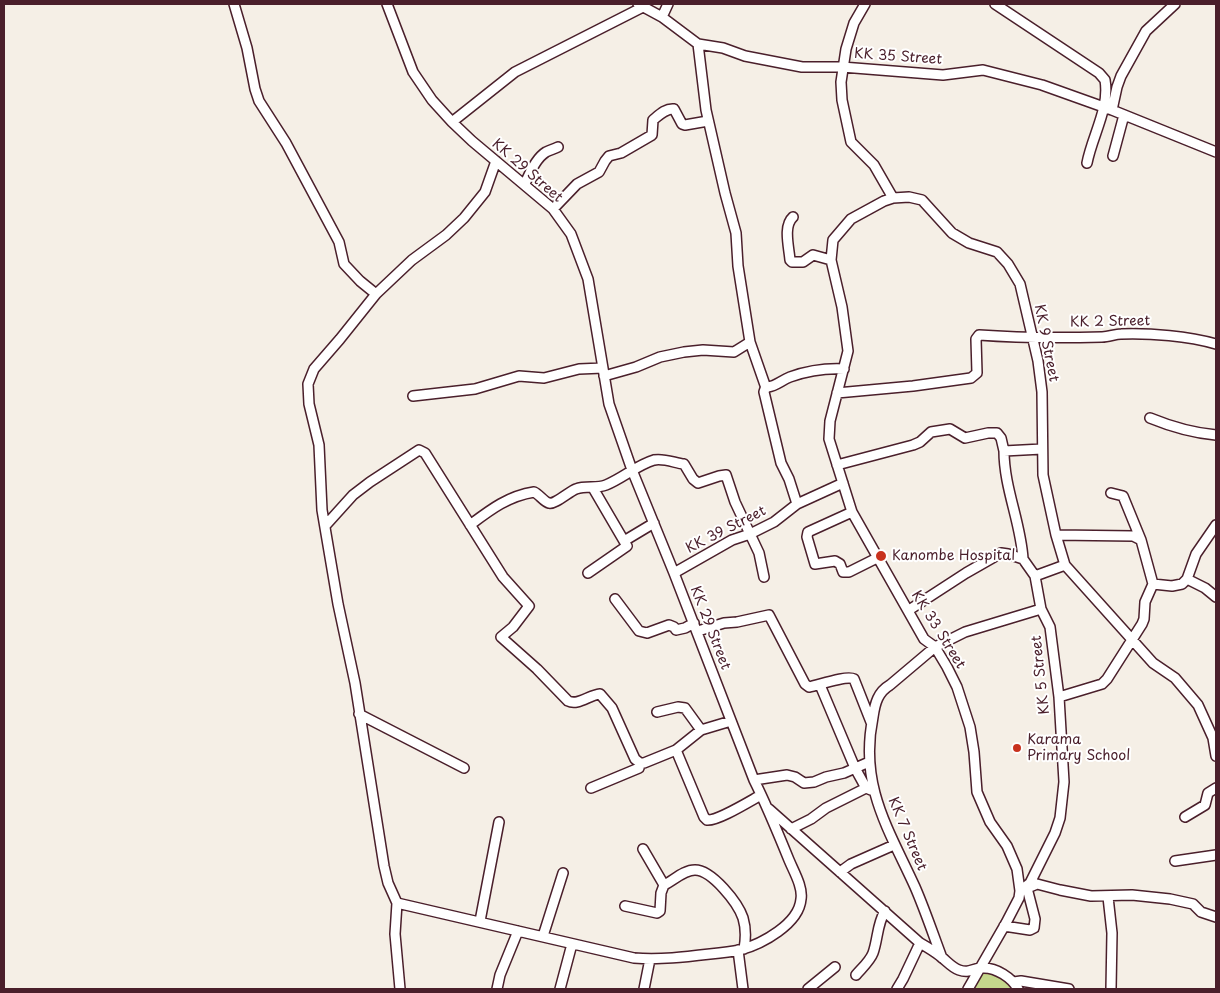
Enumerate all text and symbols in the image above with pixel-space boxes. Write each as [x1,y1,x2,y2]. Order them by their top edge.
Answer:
street label: KK 35 Street [853,46,943,68]
street label: KK 29 Street [488,136,566,206]
street label: KK 9 Street [1030,303,1062,383]
street label: KK 2 Street [1070,313,1150,331]
street label: KK 39 Street [683,503,769,557]
place label: Kanombe Hospital [892,548,1015,564]
marker: Kanombe Hospital [874,549,888,563]
street label: KK 29 Street [686,584,734,672]
street label: KK 33 Street [907,588,969,672]
street label: KK 5 Street [1028,635,1054,715]
place label: Karama Primary School [1027,732,1130,764]
marker: Karama Primary School [1011,742,1023,754]
street label: KK 7 Street [884,795,930,873]

